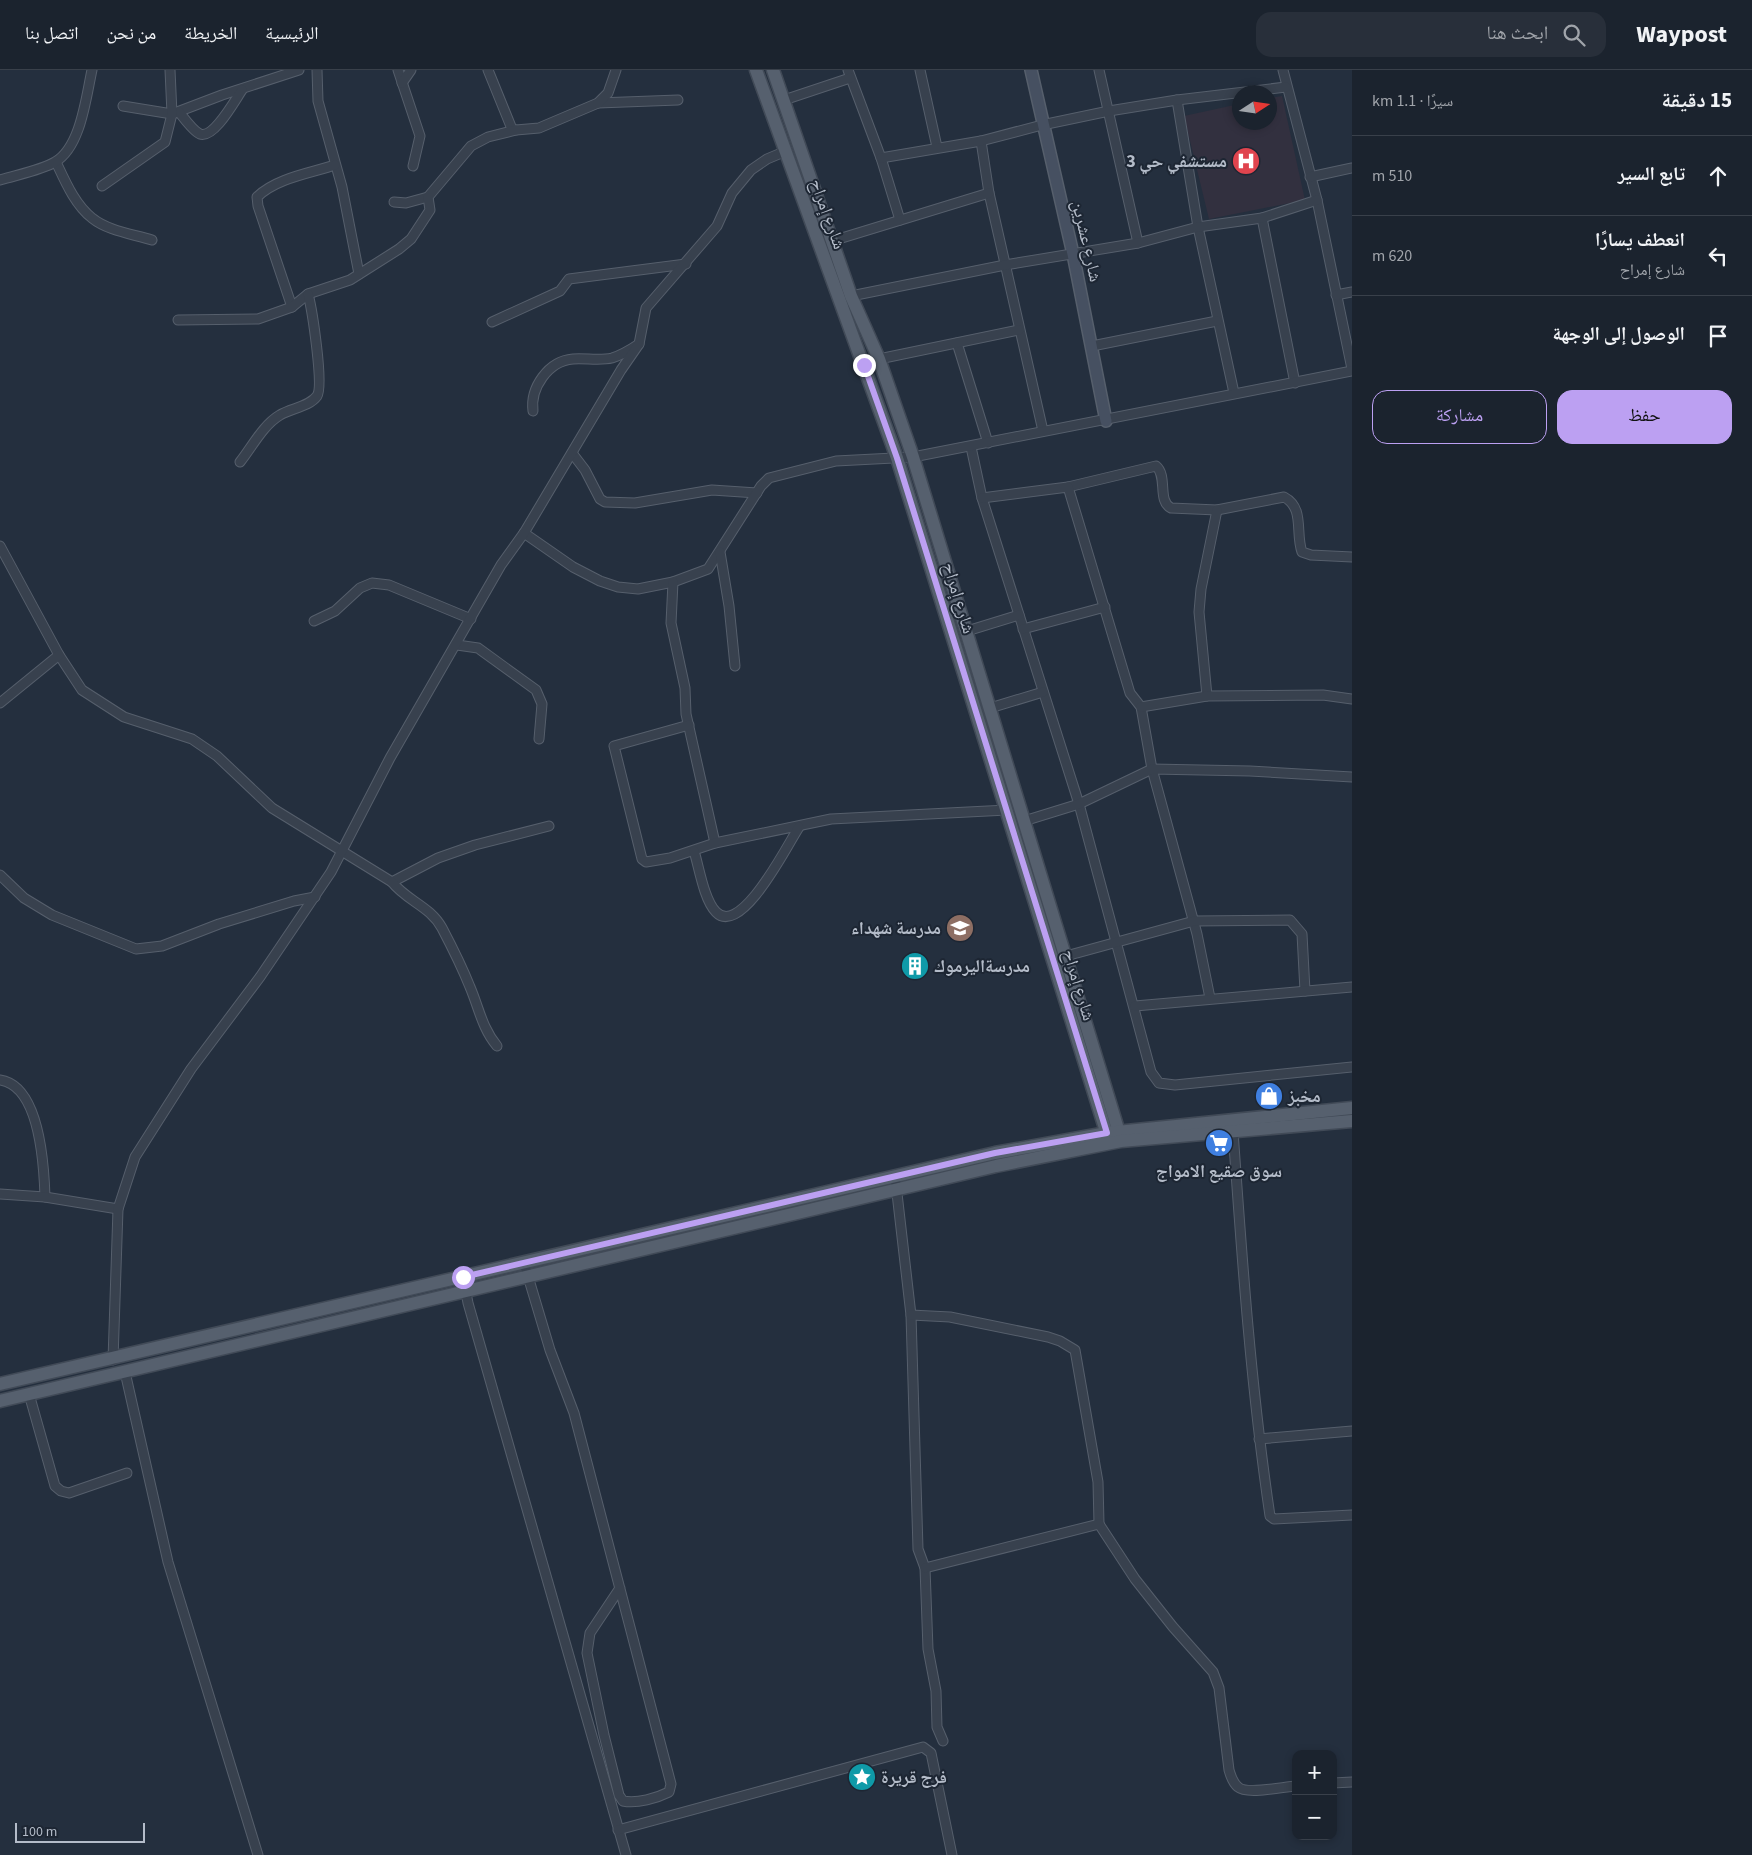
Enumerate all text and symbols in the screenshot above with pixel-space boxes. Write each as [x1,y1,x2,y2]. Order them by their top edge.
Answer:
search box [1256,12,1606,57]
text: Waypost [1636,17,1727,52]
text: ابحث هنا [1487,20,1548,47]
text: اتصل بنا [25,21,78,46]
text: من نحن [106,21,156,46]
text: الخريطة [184,21,237,46]
text: الرئيسية [265,21,319,46]
icon: search [1560,21,1588,49]
north arrow [1232,85,1277,130]
text: 15 دقيقة [1662,85,1732,115]
text: سيرًا · 1.1 km [1372,90,1453,112]
hospital icon: مستشفي حي 3 [1231,146,1261,176]
place label: مستشفي حي 3 [1126,149,1227,175]
text: تابع السير [1618,161,1685,188]
icon: ahead [1704,162,1732,190]
text: 510 m [1372,165,1412,187]
street label: شارع إمراح [803,175,852,253]
street label: شارع عشرين [1065,198,1108,284]
text: انعطف يسارًا [1595,227,1685,254]
icon: left [1704,242,1732,270]
text: 620 m [1372,245,1412,267]
text: شارع إمراح [1620,259,1685,281]
text: الوصول إلى الوجهة [1552,321,1685,348]
icon: arrive [1704,322,1732,350]
route end [853,354,876,377]
button: مشاركة [1372,390,1547,444]
button: حفظ [1557,390,1732,444]
street label: شارع إمراح [936,559,981,637]
school or university icon: مدرسة شهداء [945,913,975,943]
place label: مدرسة شهداء [851,916,941,941]
street label: شارع إمراح [1056,946,1101,1024]
building icon: مدرسةاليرموك [900,951,930,981]
place label: مدرسةاليرموك [934,954,1030,979]
shop icon: مخبز [1254,1081,1284,1111]
place label: مخبز [1287,1084,1321,1109]
supermarket icon: سوق صقيع الامواج [1204,1128,1234,1158]
place label: سوق صقيع الامواج [1156,1159,1282,1184]
route start [452,1266,475,1289]
map controls [1292,1750,1337,1840]
button: + [1292,1750,1337,1795]
place icon: فرج قريرة [847,1762,877,1792]
place label: فرج قريرة [881,1765,947,1790]
button: − [1292,1795,1337,1840]
scale bar [15,1820,145,1843]
text: 100 m [22,1822,57,1842]

